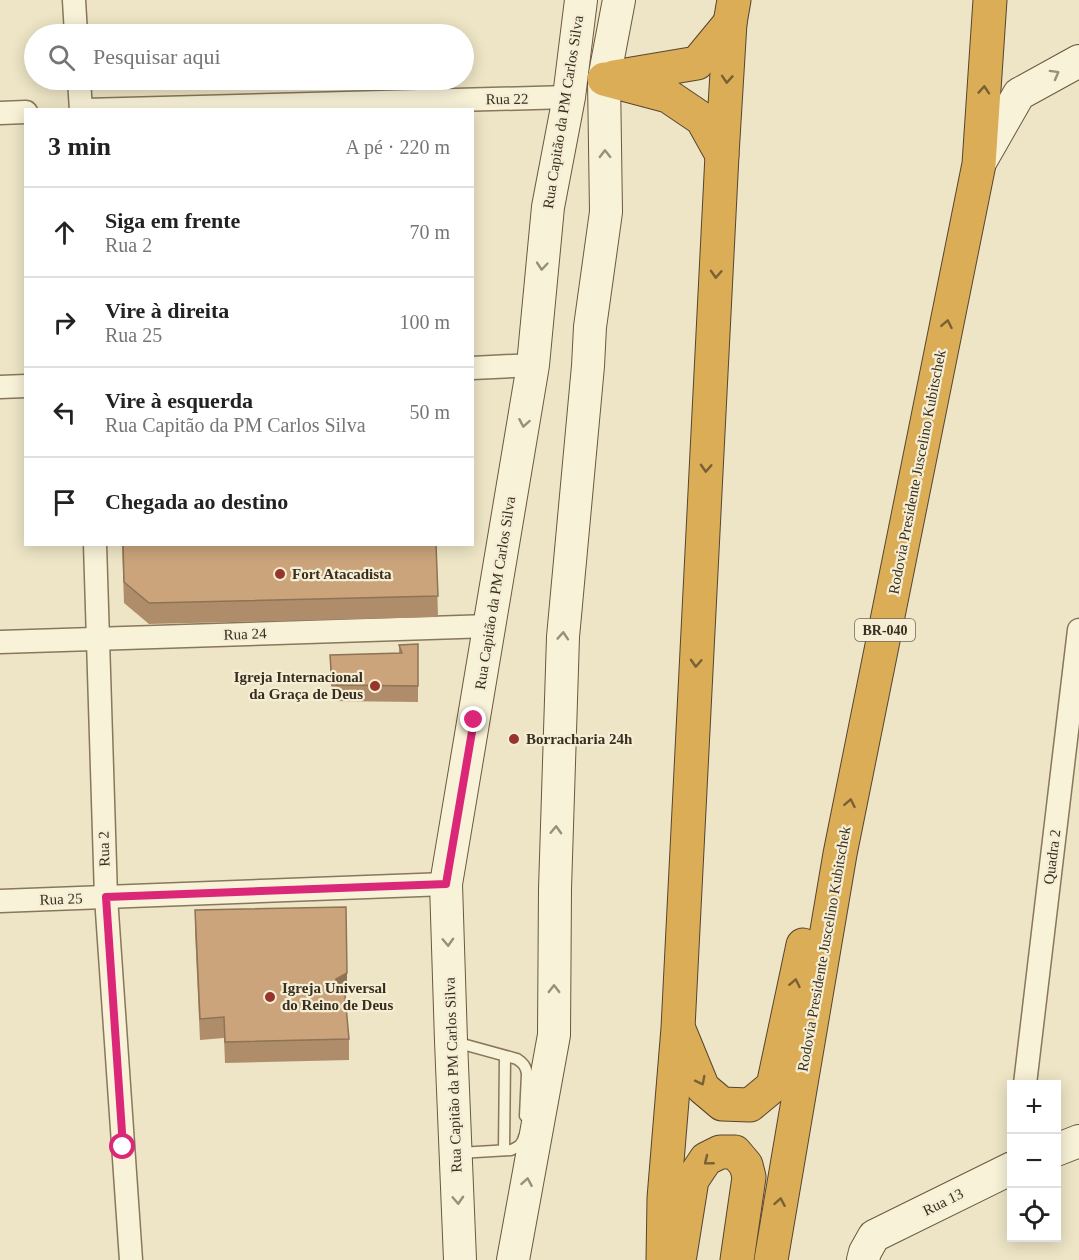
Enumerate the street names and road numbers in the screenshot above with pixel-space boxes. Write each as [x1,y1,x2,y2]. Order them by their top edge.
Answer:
street label: Rua Capitão da PM Carlos Silva [540,14,586,210]
street label: Rua 22 [485,91,529,107]
street label: Rodovia Presidente Juscelino Kubitschek [885,348,949,596]
street label: Rua Capitão da PM Carlos Silva [472,495,518,691]
road number: BR-040 [855,619,915,641]
street label: Rua 24 [223,625,267,643]
street label: Rodovia Presidente Juscelino Kubitschek [795,825,854,1073]
street label: Quadra 2 [1041,829,1063,885]
street label: Rua 2 [95,831,113,867]
street label: Rua 25 [39,890,83,908]
street label: Rua Capitão da PM Carlos Silva [442,977,464,1173]
street label: Rua 13 [920,1185,966,1219]

